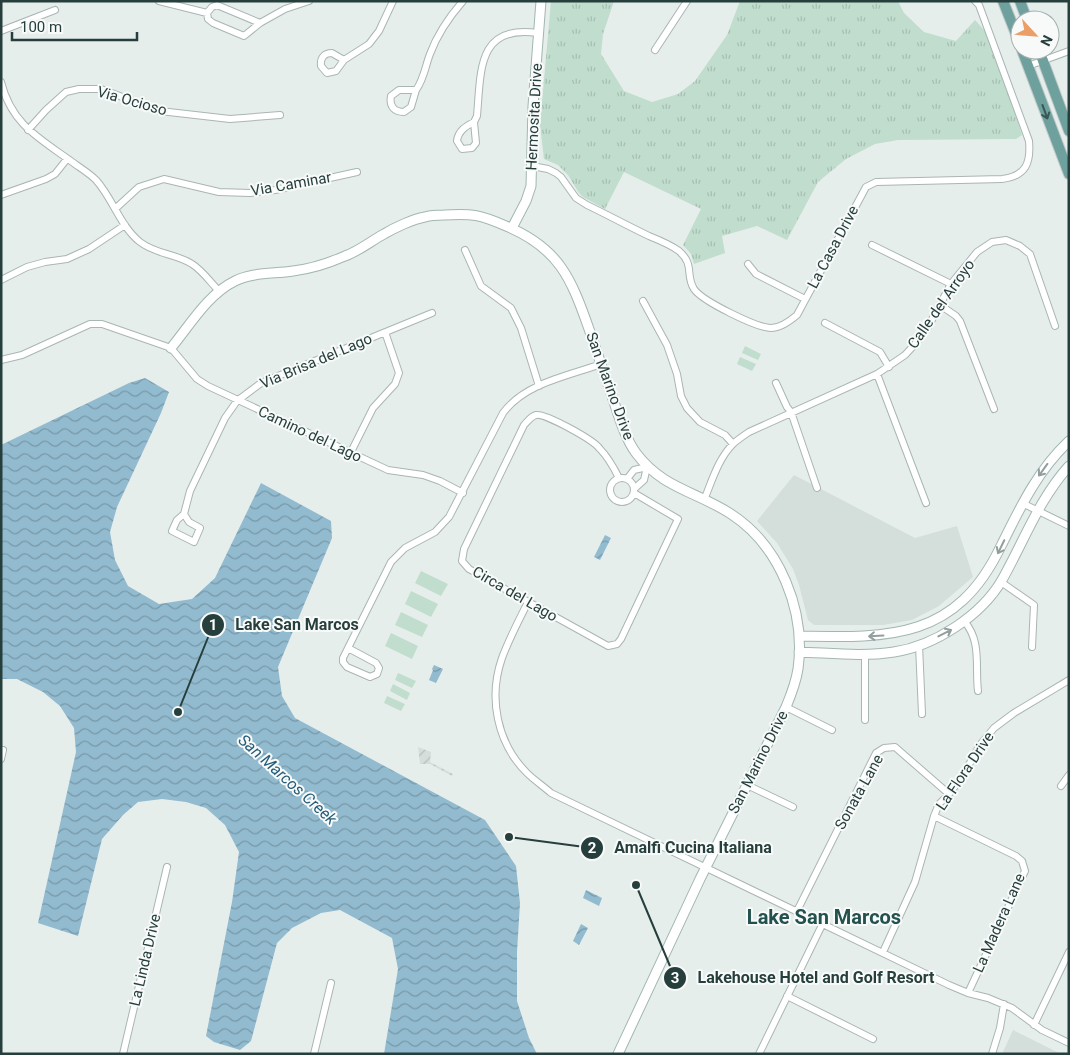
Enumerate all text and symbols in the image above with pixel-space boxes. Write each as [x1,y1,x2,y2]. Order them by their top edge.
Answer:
scale bar [12,10,138,42]
north arrow [1010,10,1060,60]
text: 100 m [20,18,62,36]
text: N [1037,33,1056,49]
street label: Hermosita Drive [522,63,546,171]
street label: Via Ocioso [95,82,169,120]
one-way arrow [1041,103,1050,119]
street label: Via Caminar [249,168,333,200]
street label: La Casa Drive [804,202,862,291]
street label: Calle del Arroyo [904,256,978,352]
street label: Via Brisa del Lago [257,329,375,393]
street label: San Marino Drive [582,330,638,442]
street label: Camino del Lago [255,402,365,466]
one-way arrow [1038,463,1048,477]
one-way arrow [996,539,1006,554]
street label: Circa del Lago [469,562,561,626]
callout: Lake San Marcos [201,609,369,640]
text: Lake San Marcos [235,615,359,634]
text: 1 [209,616,217,634]
one-way arrow [937,628,952,637]
one-way arrow [868,631,884,640]
street label: San Marino Drive [724,707,792,817]
street label: La Flora Drive [932,728,998,814]
water label: San Marcos Creek [235,730,342,829]
street label: Sonata Lane [831,751,887,833]
callout: Amalfi Cucina Italiana [579,832,782,863]
text: Amalfi Cucina Italiana [614,838,772,857]
text: 2 [588,839,597,857]
street label: La Madera Lane [969,871,1029,975]
district label: Lake San Marcos [747,905,901,929]
street label: La Linda Drive [126,912,164,1008]
callout: Lakehouse Hotel and Golf Resort [662,962,944,993]
text: Lakehouse Hotel and Golf Resort [698,968,935,987]
text: 3 [671,969,679,987]

